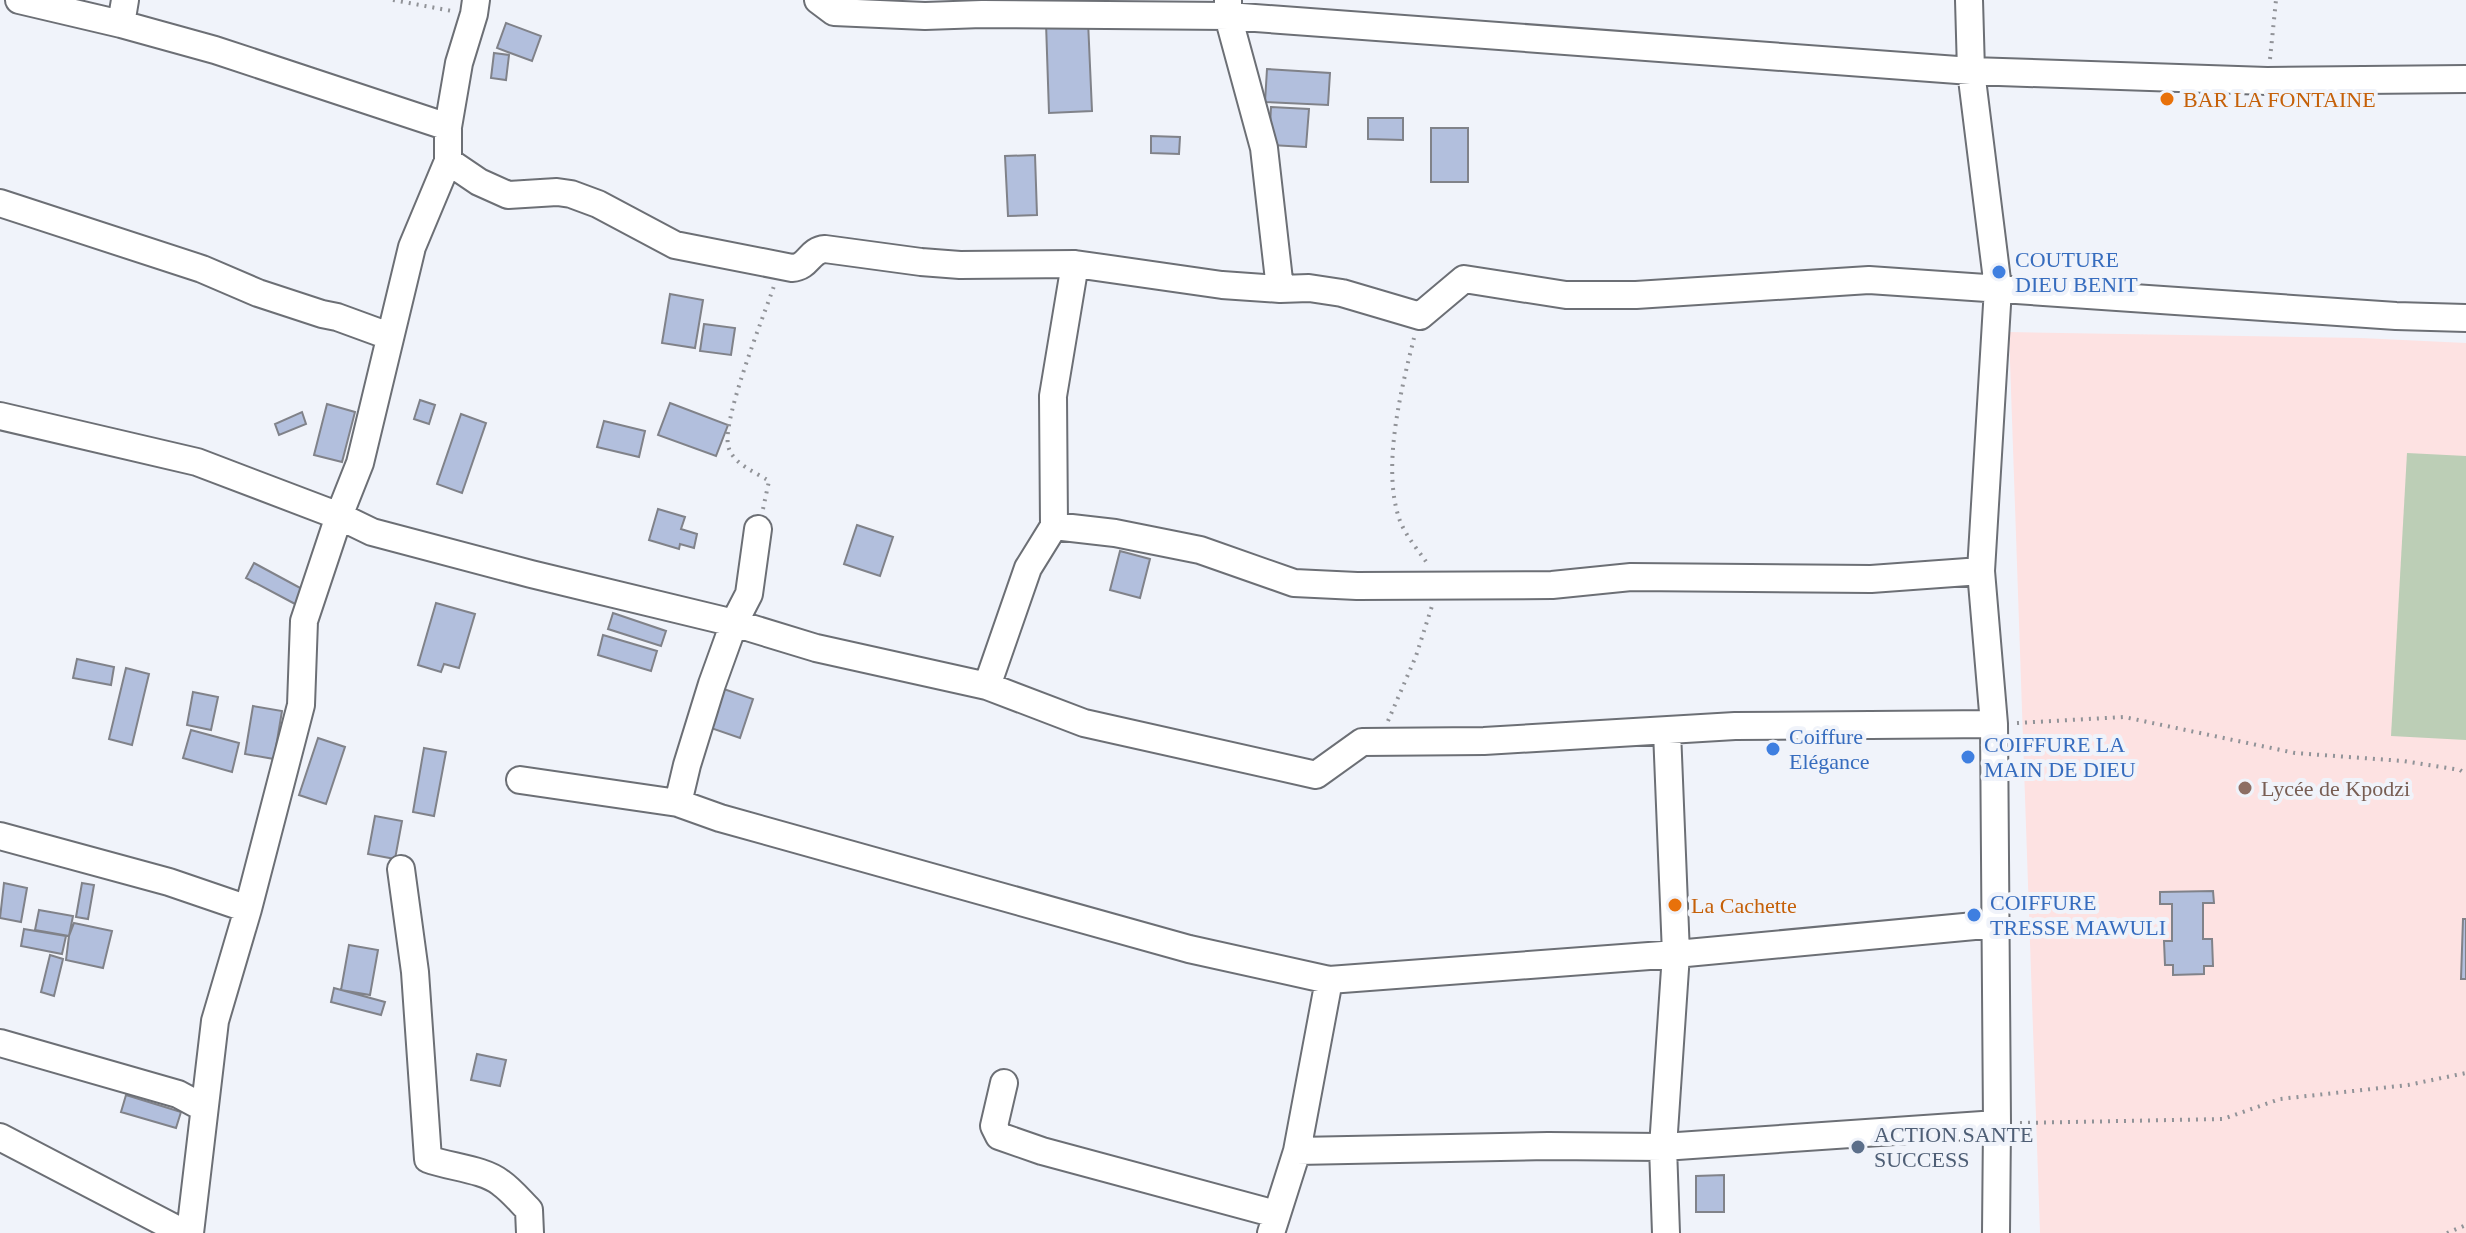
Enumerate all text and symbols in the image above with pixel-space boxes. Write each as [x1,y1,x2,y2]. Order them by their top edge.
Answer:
place label: BAR LA FONTAINE [2183,87,2376,112]
marker: BAR LA FONTAINE [2158,90,2176,108]
place label: COUTURE DIEU BENIT [2015,247,2138,297]
marker: COUTURE DIEU BENIT [1990,263,2008,281]
place label: Coiffure Elégance [1789,724,1870,774]
place label: COIFFURE LA MAIN DE DIEU [1984,732,2136,782]
marker: Coiffure Elégance [1764,740,1782,758]
marker: COIFFURE LA MAIN DE DIEU [1959,748,1977,766]
place label: Lycée de Kpodzi [2261,776,2410,801]
marker: Lycée de Kpodzi [2236,779,2254,797]
place label: COIFFURE TRESSE MAWULI [1990,890,2166,940]
place label: La Cachette [1691,893,1797,918]
marker: La Cachette [1666,896,1684,914]
marker: COIFFURE TRESSE MAWULI [1965,906,1983,924]
place label: ACTION SANTE SUCCESS [1874,1122,2034,1172]
marker: ACTION SANTE SUCCESS [1849,1138,1867,1156]

